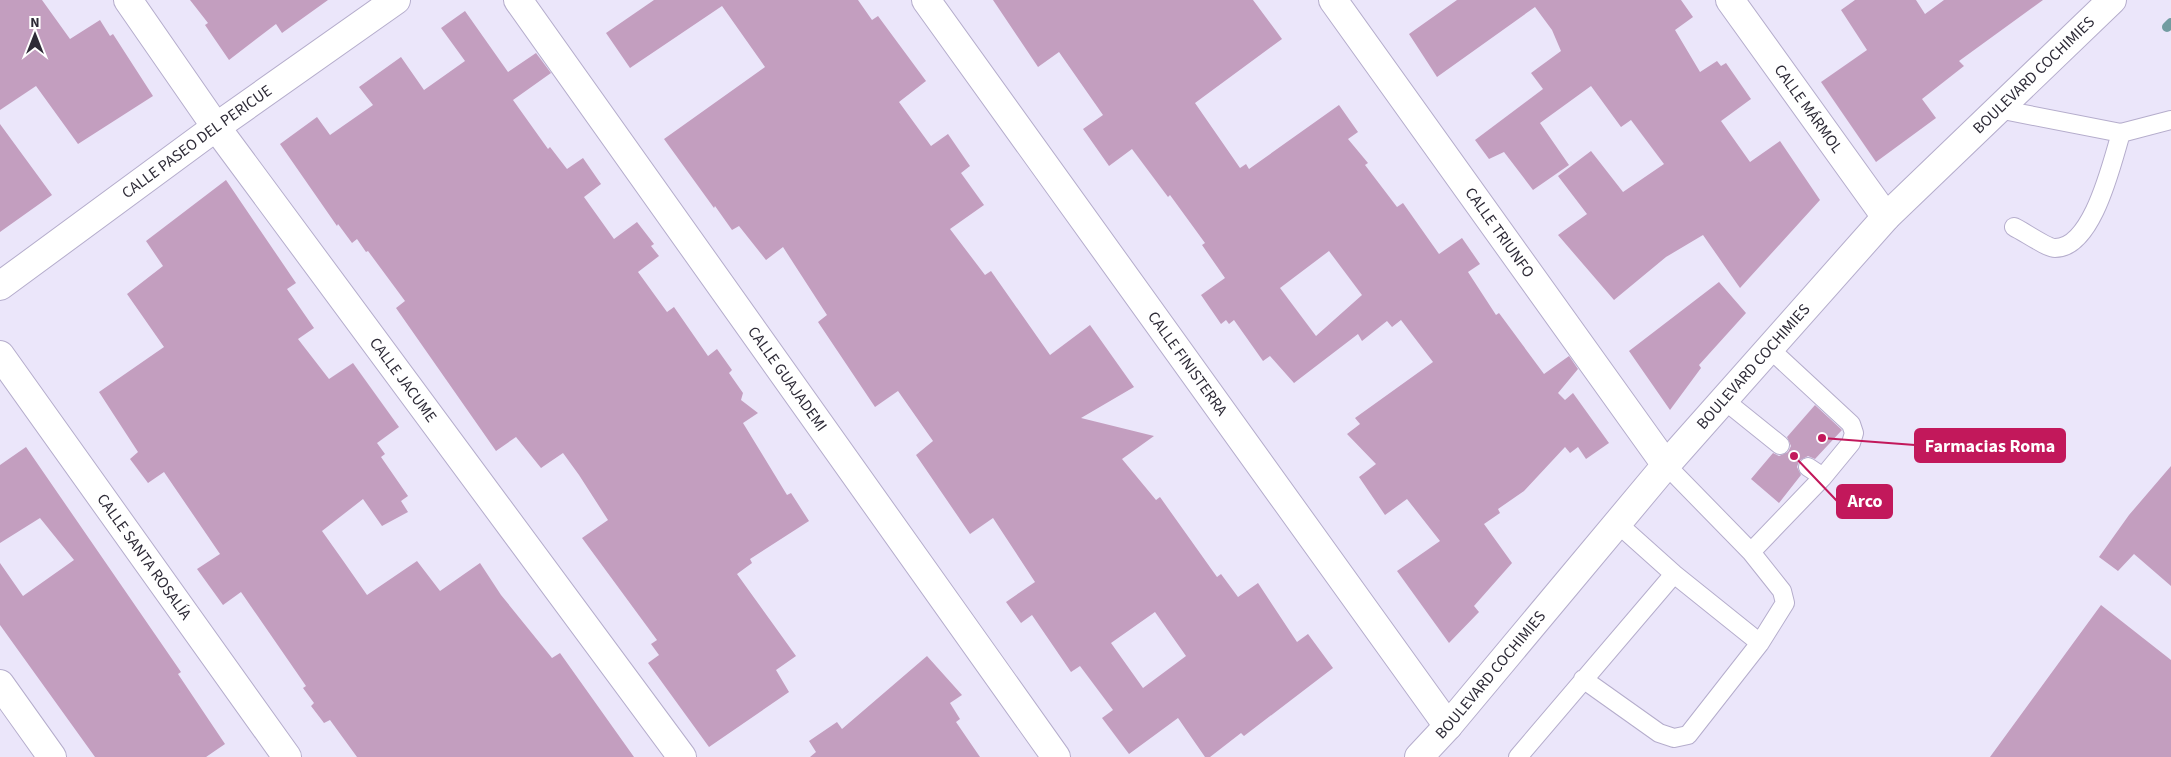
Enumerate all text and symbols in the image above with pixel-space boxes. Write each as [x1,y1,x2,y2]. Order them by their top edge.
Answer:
north arrow [10,10,60,60]
street label: BOULEVARD COCHIMIES [1968,11,2100,139]
text: N [30,13,40,33]
street label: CALLE MÁRMOL [1769,60,1848,158]
street label: CALLE PASEO DEL PERICUE [117,80,276,204]
street label: CALLE TRIUNFO [1460,183,1539,282]
street label: BOULEVARD COCHIMIES [1691,299,1815,434]
street label: CALLE FINISTERRA [1142,307,1233,421]
street label: CALLE GUAJADEMI [742,322,832,436]
street label: CALLE JACUME [364,333,442,427]
callout: Farmacias Roma [1915,429,2065,462]
text: Farmacias Roma [1925,434,2055,459]
callout: Arco [1837,485,1892,518]
street label: CALLE SANTA ROSALÍA [92,489,197,625]
text: Arco [1846,489,1883,514]
street label: BOULEVARD COCHIMIES [1430,606,1551,744]

